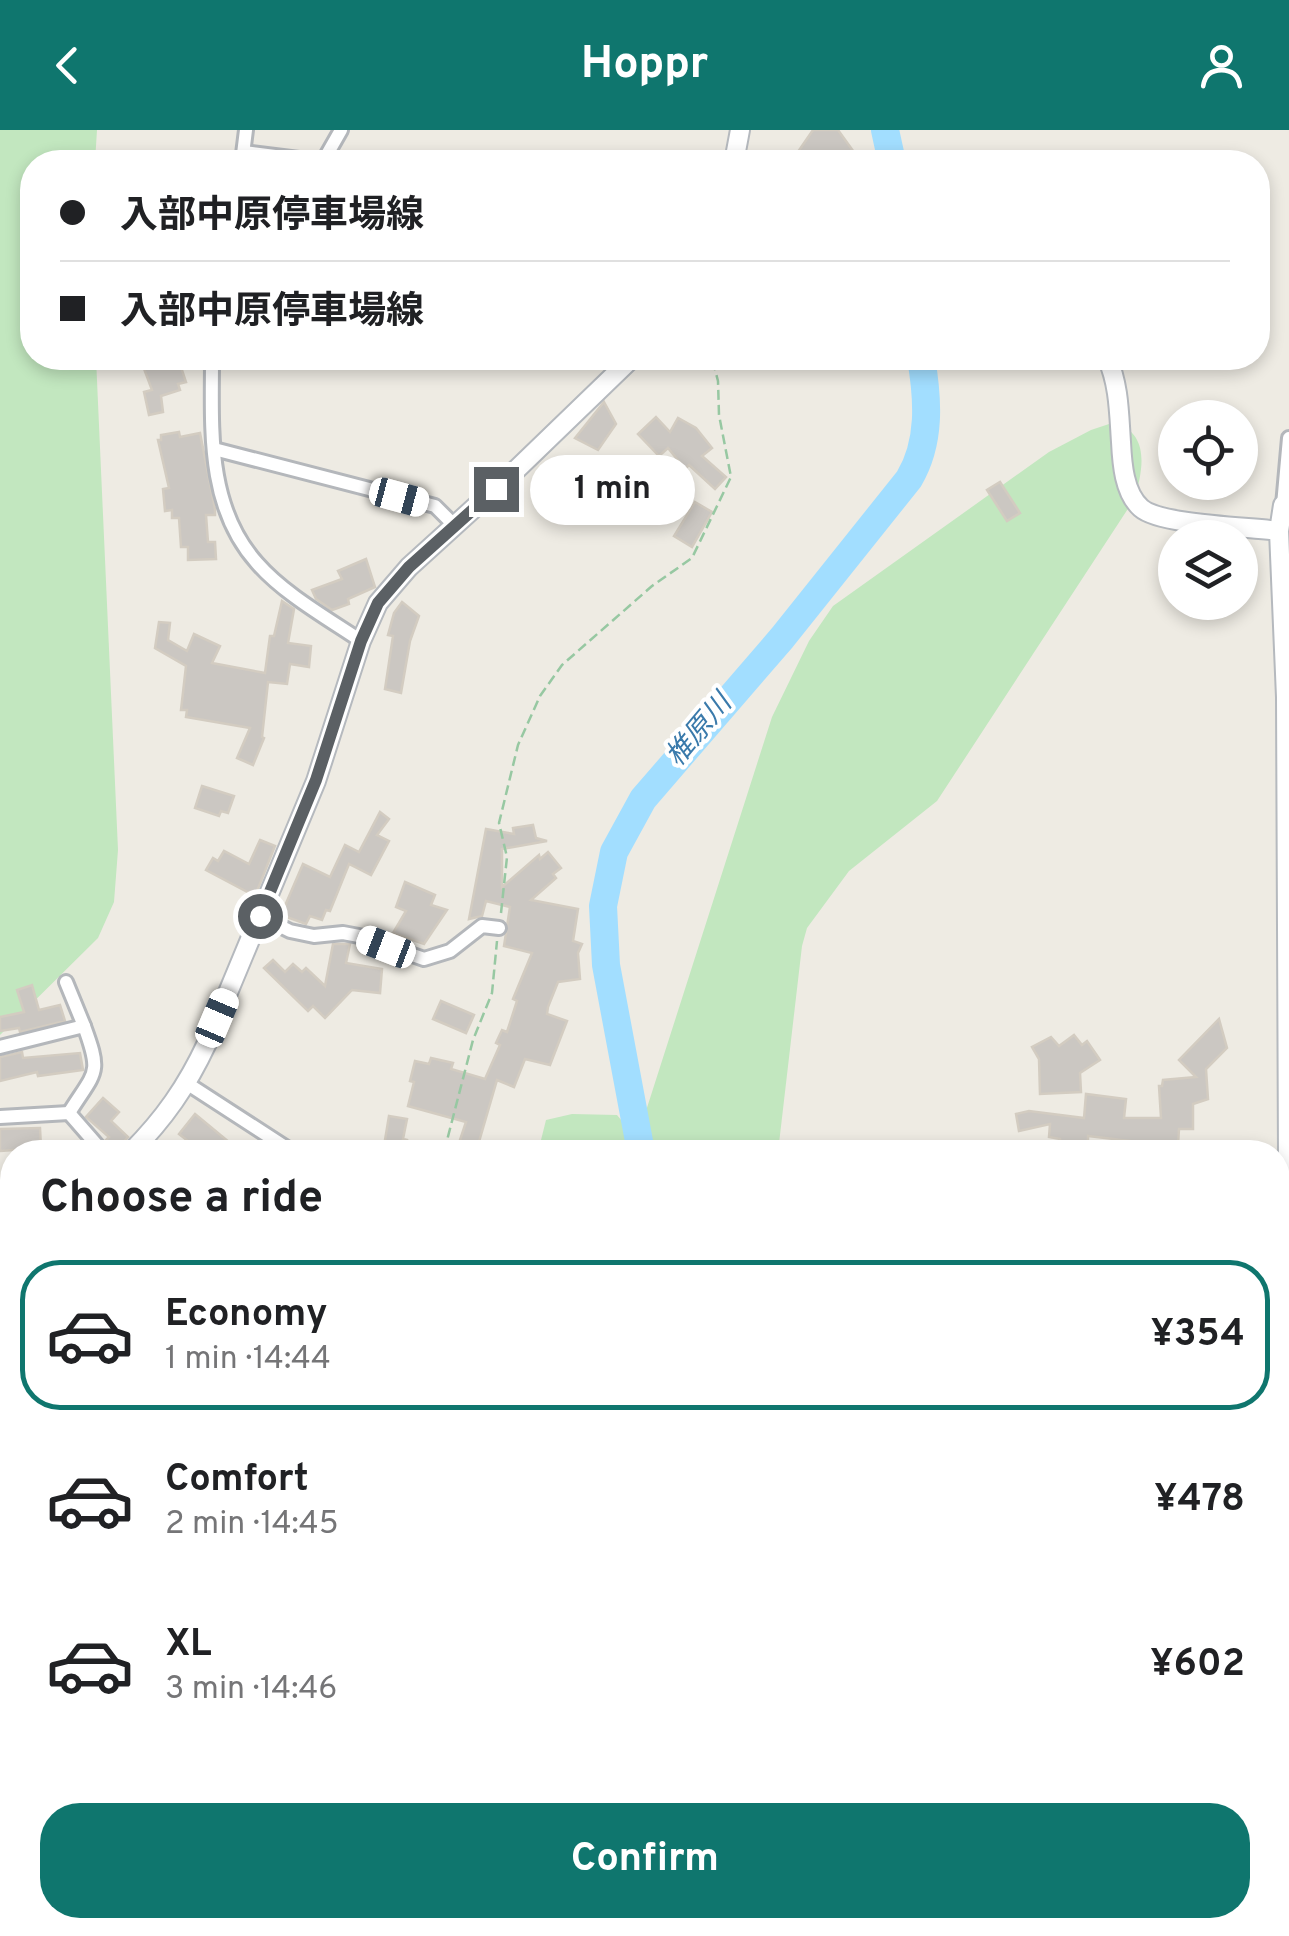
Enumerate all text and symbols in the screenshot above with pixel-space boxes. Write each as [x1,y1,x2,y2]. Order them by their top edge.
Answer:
text: Hoppr [581,37,708,94]
icon: back [40,38,95,93]
icon: person [1194,38,1249,93]
text: 入部中原停車場線 [120,193,424,242]
text: 入部中原停車場線 [120,289,424,338]
map controls [1158,400,1258,620]
button: locate [1158,400,1258,500]
callout: 1 min [531,454,696,524]
route end [474,467,519,512]
text: 1 min [574,470,651,510]
car [366,475,432,519]
button: layers [1158,520,1258,620]
water label: 椎原川 [659,685,743,775]
route start [238,894,283,939]
car [353,922,419,972]
car [191,985,243,1051]
text: Choose a ride [40,1171,323,1228]
icon: car [45,1290,135,1380]
text: Economy [165,1291,327,1340]
text: ¥354 [1151,1311,1245,1360]
text: 1 min · 14:44 [165,1340,331,1380]
icon: car [45,1455,135,1545]
text: Comfort [165,1456,309,1505]
text: ¥478 [1154,1476,1245,1525]
text: 2 min · 14:45 [165,1505,339,1545]
icon: car [45,1620,135,1710]
text: XL [165,1621,212,1670]
text: ¥602 [1150,1641,1245,1690]
text: 3 min · 14:46 [165,1670,337,1710]
button: Confirm [40,1803,1250,1918]

